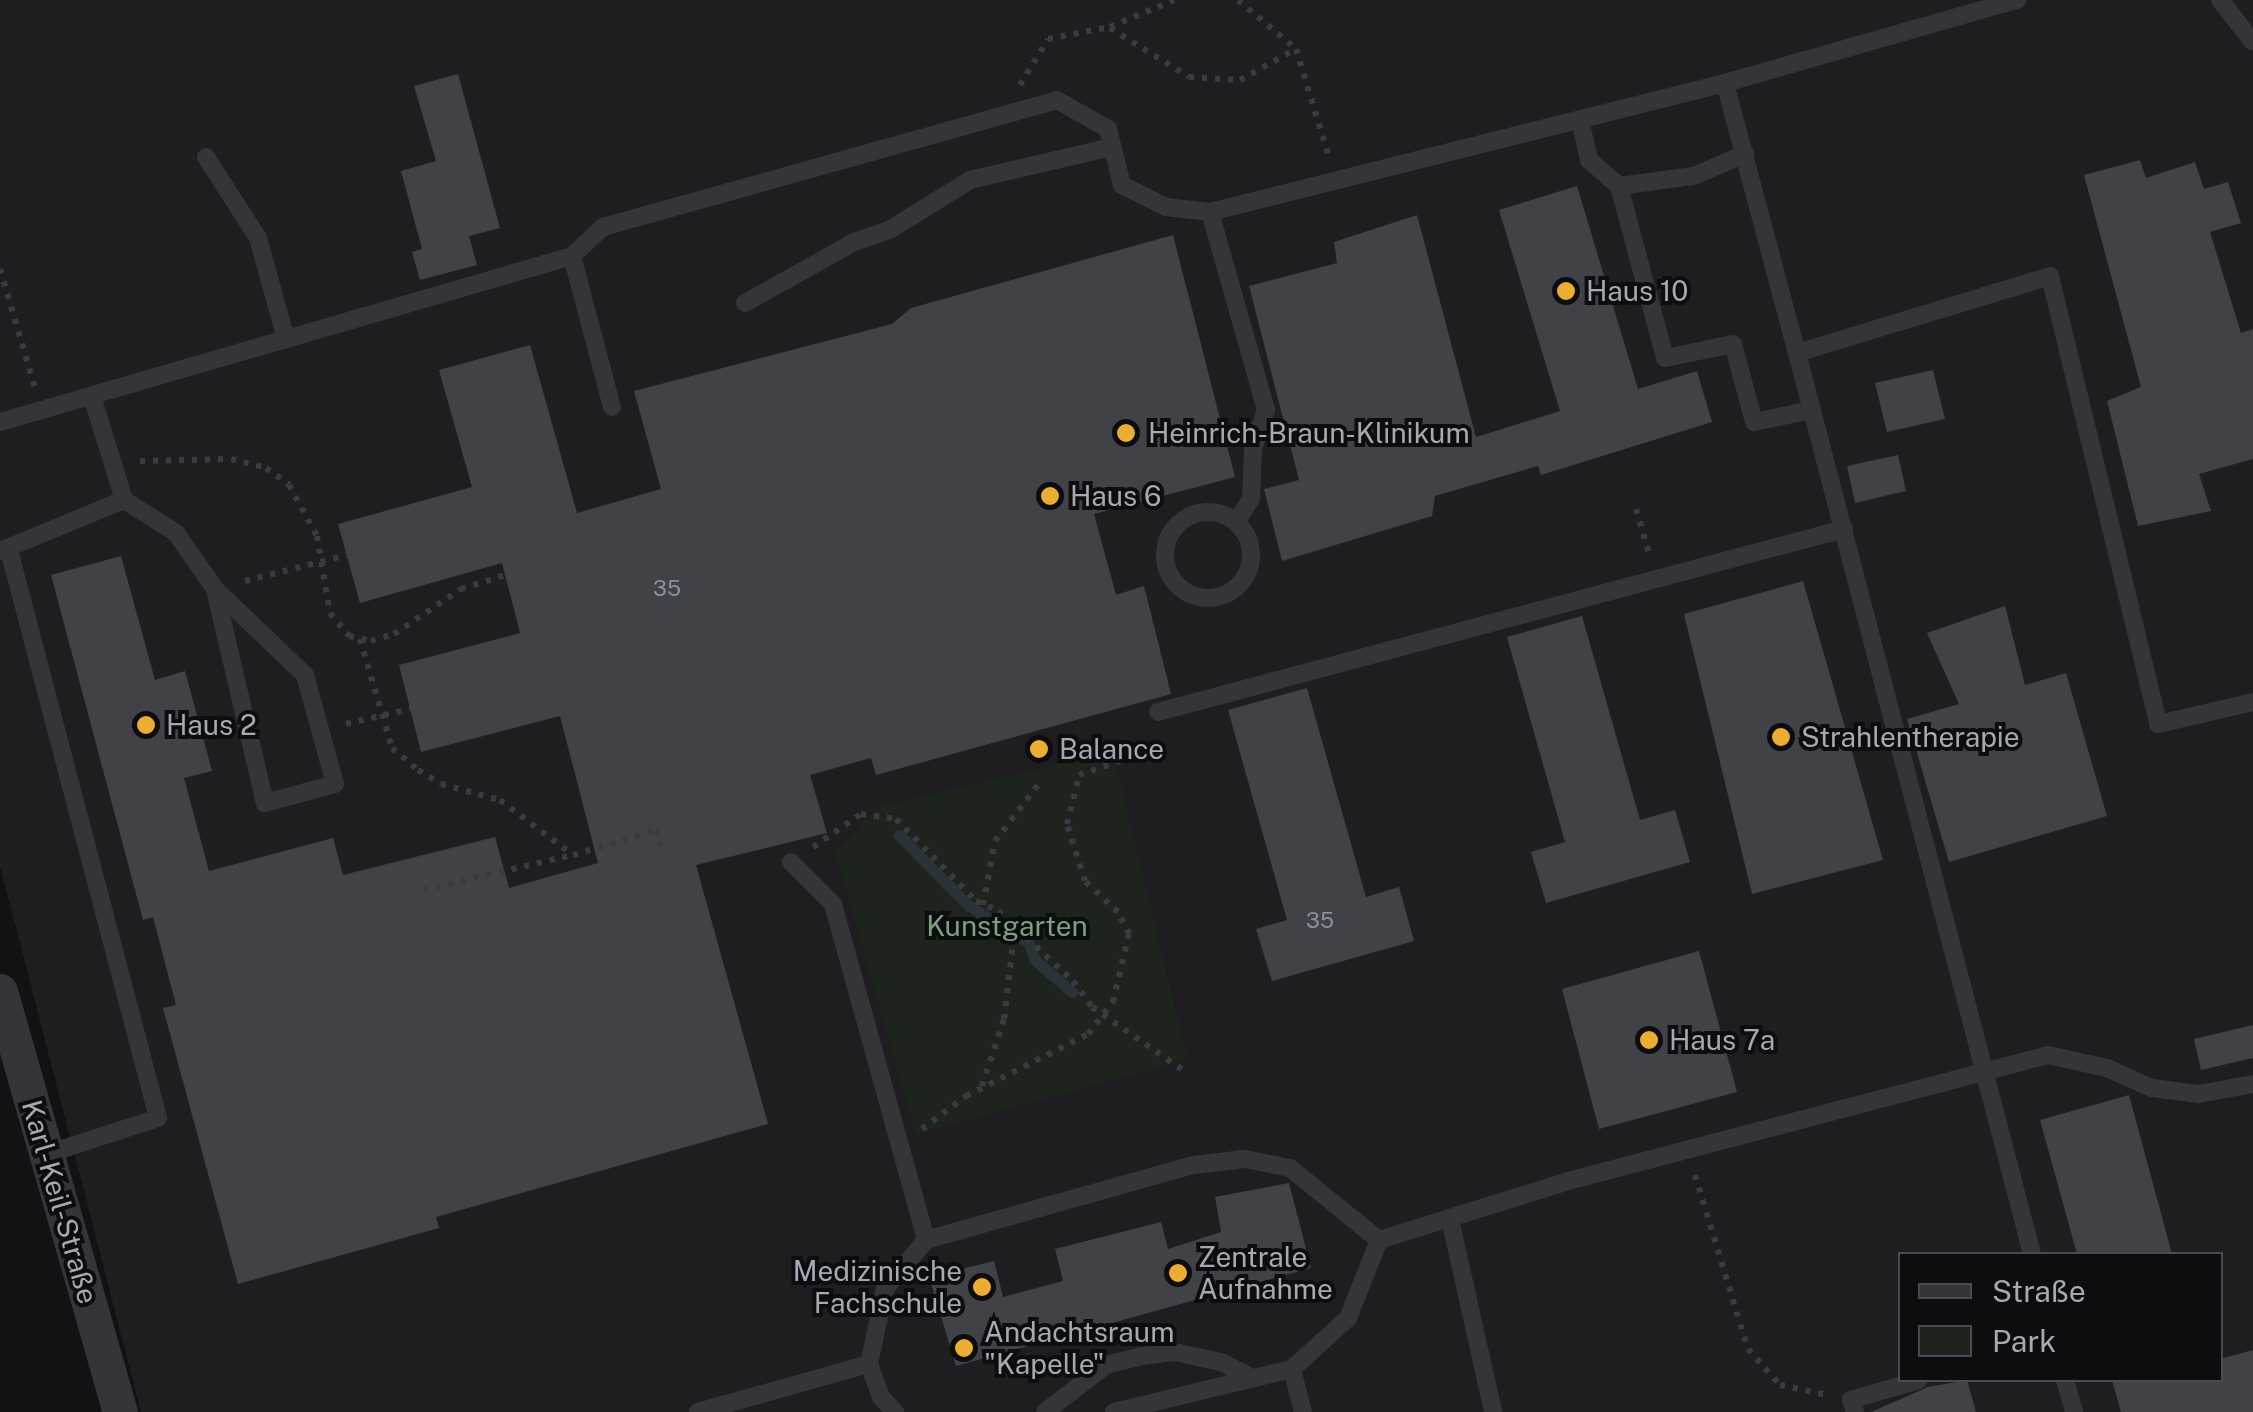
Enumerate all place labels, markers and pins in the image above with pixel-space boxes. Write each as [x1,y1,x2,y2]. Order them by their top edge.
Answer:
place label: Haus 10 [1586,274,1689,308]
marker: Haus 10 [1555,280,1577,302]
place label: Heinrich-Braun-Klinikum [1148,416,1470,450]
marker: Heinrich-Braun-Klinikum [1113,420,1139,446]
place label: Haus 6 [1070,479,1161,513]
marker: Haus 6 [1039,485,1061,507]
place label: Haus 2 [166,708,257,742]
marker: Haus 2 [135,714,157,736]
place label: Strahlentherapie [1801,720,2020,754]
marker: Strahlentherapie [1770,726,1792,748]
place label: Balance [1059,732,1164,766]
marker: Balance [1028,738,1050,760]
place label: Haus 7a [1669,1023,1775,1057]
marker: Haus 7a [1638,1029,1660,1051]
place label: Zentrale Aufnahme [1198,1240,1333,1306]
place label: Medizinische Fachschule [793,1254,962,1320]
marker: Zentrale Aufnahme [1167,1262,1189,1284]
marker: Medizinische Fachschule [971,1276,993,1298]
place label: Andachtsraum "Kapelle" [984,1315,1174,1381]
marker: Andachtsraum "Kapelle" [953,1337,975,1359]

